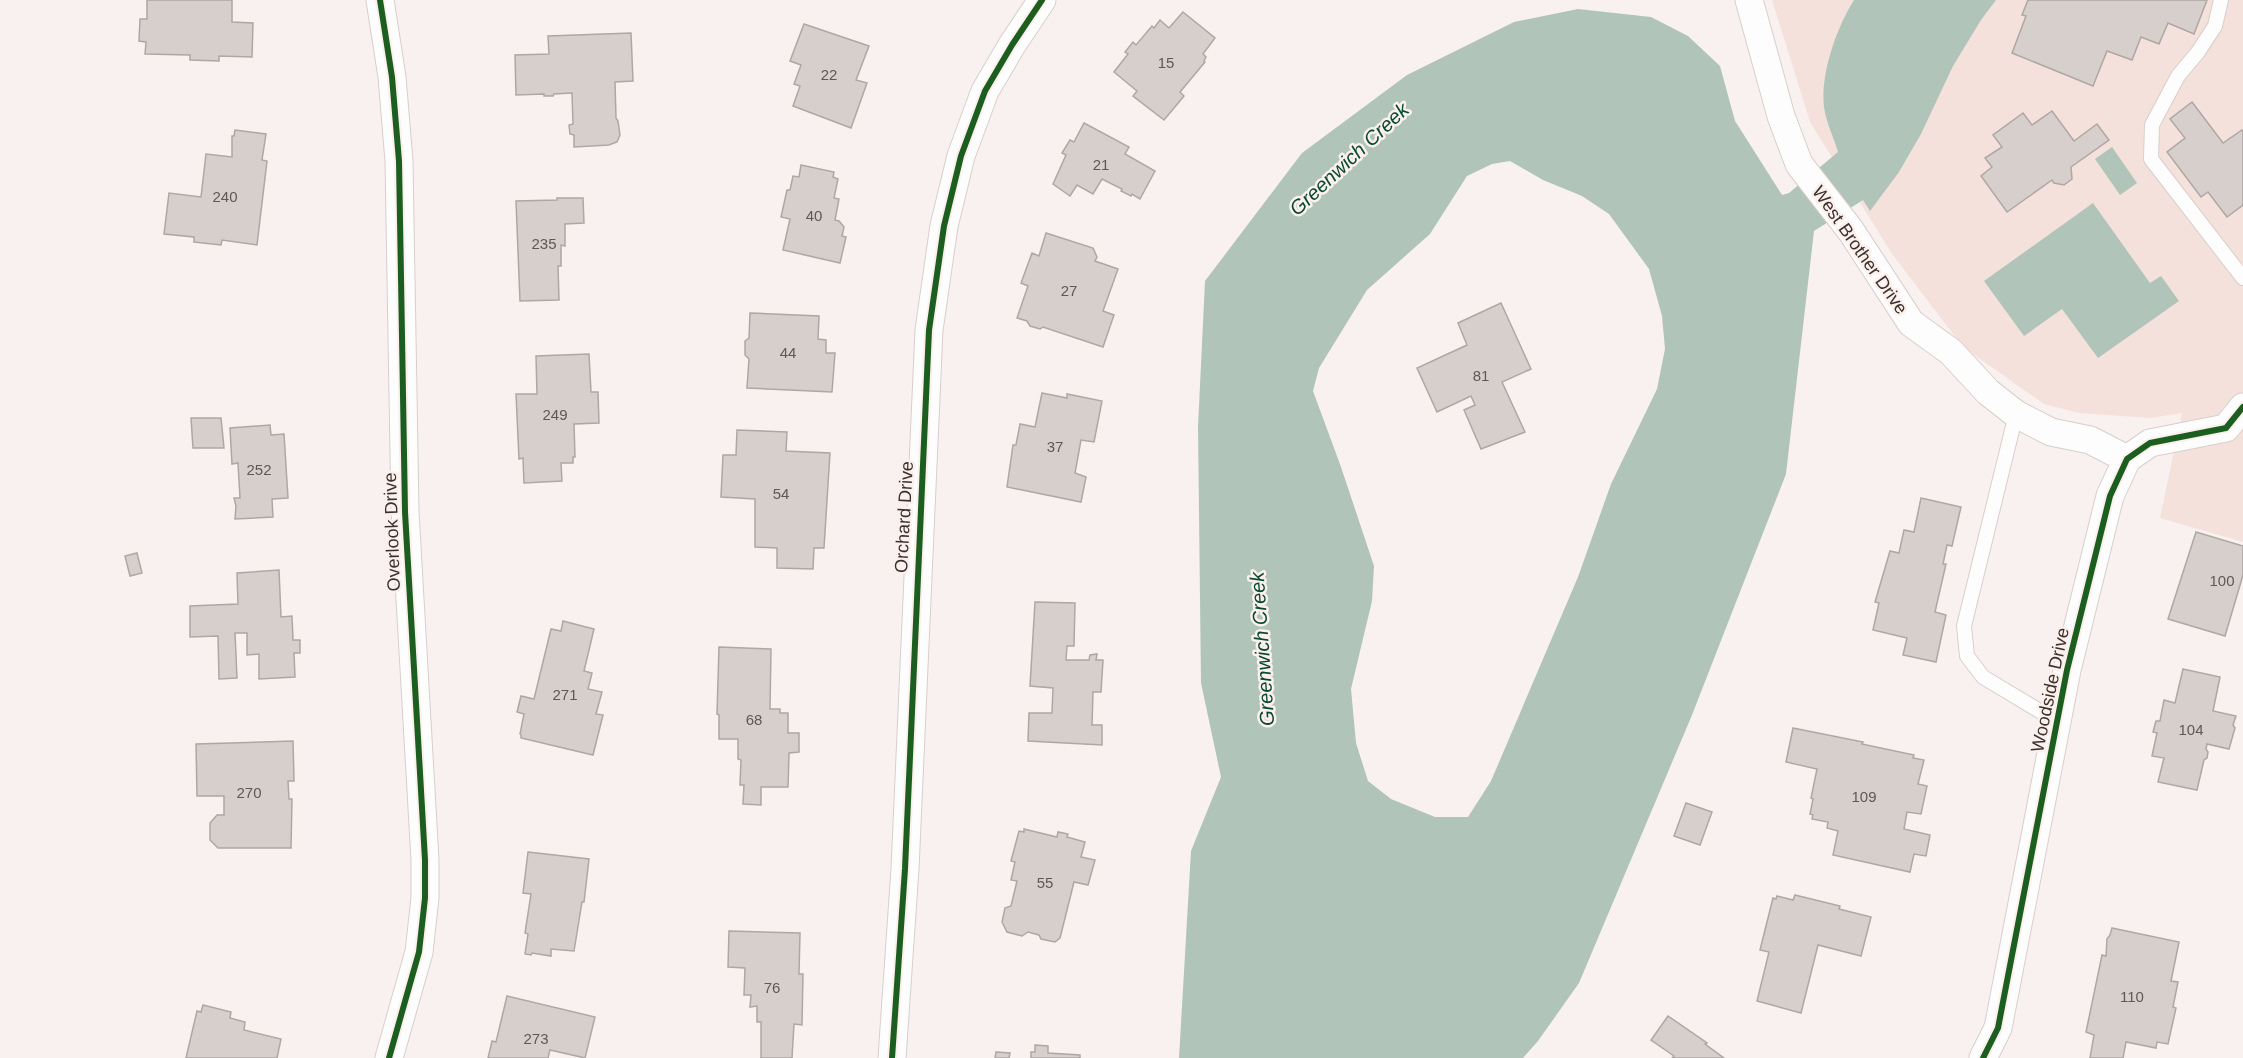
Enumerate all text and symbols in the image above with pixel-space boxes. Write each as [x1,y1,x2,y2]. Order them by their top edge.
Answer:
house number: 15 [1158,54,1174,71]
house number: 22 [821,66,837,83]
water label: Greenwich Creek [1285,98,1414,220]
house number: 21 [1093,156,1109,173]
street label: West Brother Drive [1808,182,1912,318]
house number: 240 [212,188,238,205]
house number: 40 [806,207,822,224]
house number: 235 [531,235,557,252]
house number: 27 [1061,282,1077,299]
house number: 44 [780,344,796,361]
house number: 81 [1473,367,1489,384]
house number: 249 [542,406,568,423]
house number: 37 [1047,438,1063,455]
house number: 252 [246,461,272,478]
street label: Orchard Drive [891,461,917,573]
street label: Overlook Drive [380,472,404,592]
house number: 54 [773,485,789,502]
water label: Greenwich Creek [1246,570,1278,727]
house number: 100 [2209,572,2235,589]
street label: Woodside Drive [2027,626,2073,754]
house number: 271 [552,686,578,703]
house number: 68 [746,711,762,728]
house number: 104 [2178,721,2204,738]
house number: 270 [236,784,262,801]
house number: 109 [1851,788,1877,805]
house number: 55 [1037,874,1053,891]
house number: 76 [764,979,780,996]
house number: 110 [2120,988,2144,1005]
house number: 273 [523,1030,549,1047]

